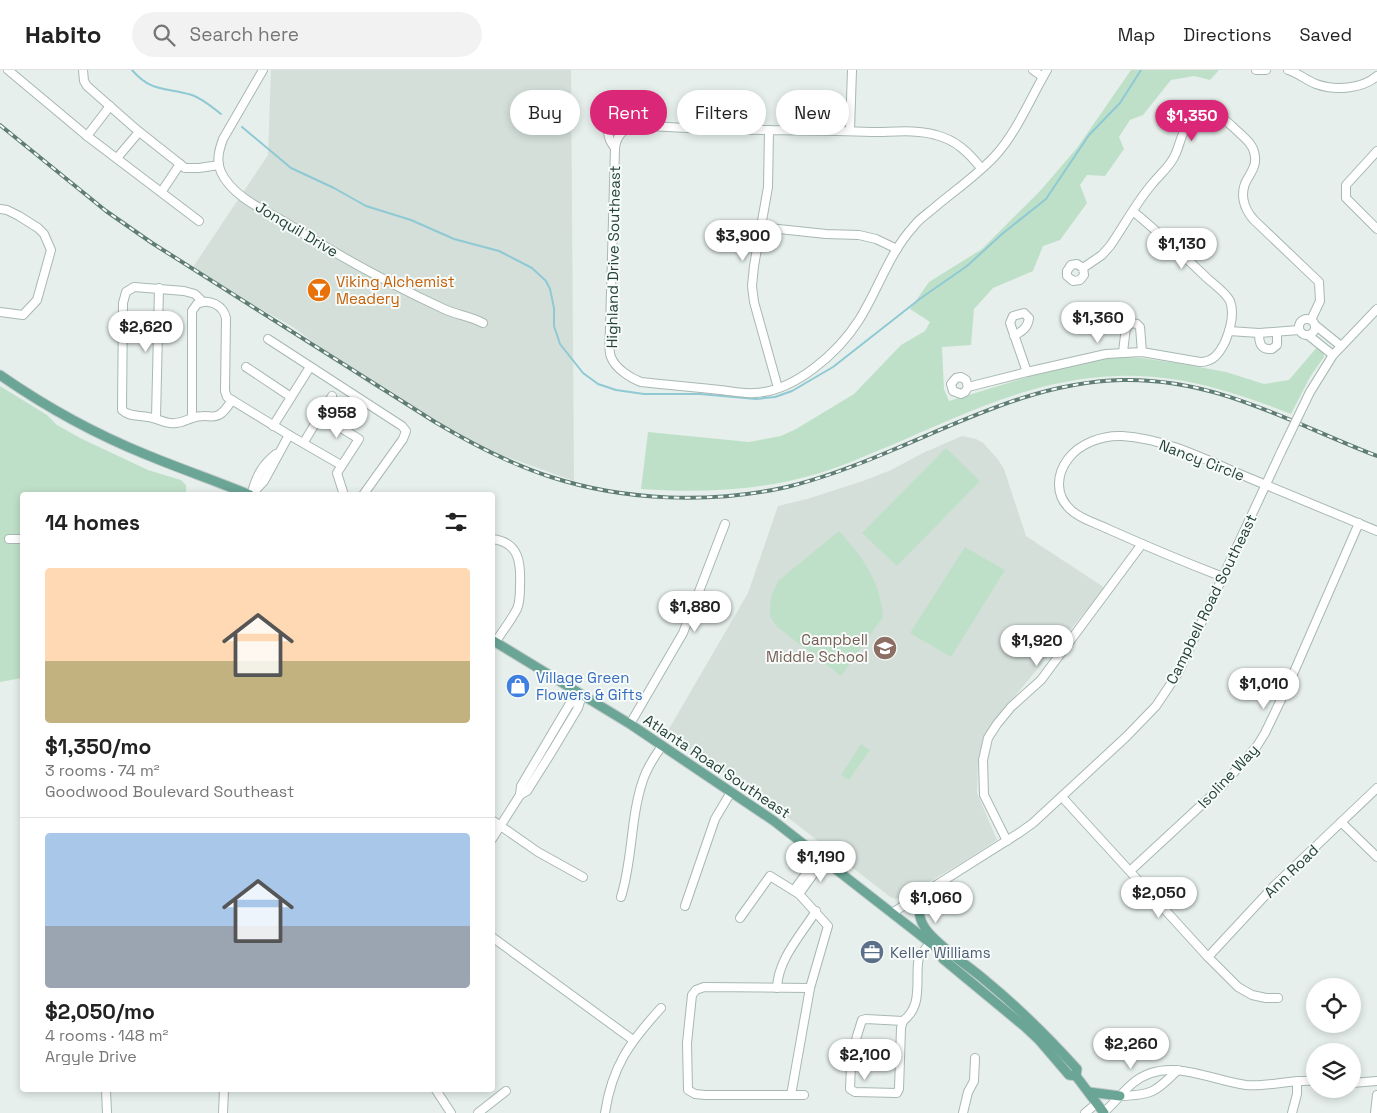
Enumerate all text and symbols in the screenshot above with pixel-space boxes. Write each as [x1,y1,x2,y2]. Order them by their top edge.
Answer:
search box [132,12,482,57]
text: Habito [25,19,102,50]
icon: search [150,21,178,49]
text: Search here [190,22,299,47]
text: Map [1118,23,1155,46]
text: Directions [1183,23,1272,46]
text: Saved [1300,23,1352,46]
chip: Buy [510,90,580,135]
chip: Rent [590,90,667,135]
chip: Filters [677,90,766,135]
chip: New [776,90,849,135]
pin: $1,350 [1151,100,1233,142]
text: $1,350 [1166,105,1218,126]
street label: Highland Drive Southeast [602,165,624,349]
street label: Jonquil Drive [252,197,342,261]
pin: $3,900 [702,220,784,262]
text: $3,900 [716,225,770,246]
pin: $1,130 [1141,228,1223,270]
text: $1,130 [1158,233,1206,254]
place label: Viking Alchemist Meadery [336,272,455,308]
bar icon: Viking Alchemist Meadery [306,277,332,303]
pin: $1,360 [1057,302,1139,344]
text: $1,360 [1072,307,1124,328]
pin: $2,620 [105,310,187,353]
text: $2,620 [119,316,173,337]
pin: $958 [307,396,367,439]
text: $958 [318,402,356,423]
street label: Nancy Circle [1157,435,1248,485]
icon: filters [442,508,470,536]
text: 14 homes [45,509,140,536]
street label: Campbell Road Southeast [1161,511,1261,687]
pin: $1,880 [654,590,736,633]
text: $1,880 [669,596,721,617]
icon: home [213,600,303,690]
pin: $1,920 [996,624,1078,667]
place label: Campbell Middle School [766,630,868,666]
text: $1,920 [1011,630,1063,651]
school or university icon: Campbell Middle School [872,635,898,661]
place label: Village Green Flowers & Gifts [536,668,643,704]
pin: $1,010 [1223,668,1305,710]
shop icon: Village Green Flowers & Gifts [505,673,531,699]
text: $1,010 [1239,673,1289,694]
street label: Atlanta Road Southeast [640,710,794,822]
text: $1,350/mo [45,733,151,760]
street label: Isoline Way [1194,740,1262,812]
text: 3 rooms · 74 m² [45,760,160,781]
text: Goodwood Boulevard Southeast [45,781,294,802]
pin: $1,190 [780,840,862,883]
street label: Ann Road [1260,840,1322,902]
text: $1,190 [797,846,845,867]
icon: home [213,866,303,956]
pin: $2,050 [1118,876,1200,919]
pin: $1,060 [895,882,977,924]
text: $2,050 [1132,882,1186,903]
text: $1,060 [910,887,962,908]
office icon: Keller Williams [859,939,885,965]
place label: Keller Williams [890,943,991,962]
map controls [1306,978,1361,1098]
button: locate [1306,978,1361,1033]
text: $2,050/mo [45,998,155,1025]
text: 4 rooms · 148 m² [45,1025,168,1046]
pin: $2,260 [1090,1028,1172,1070]
text: $2,260 [1104,1033,1158,1054]
pin: $2,100 [824,1038,906,1081]
button: layers [1306,1043,1361,1098]
text: $2,100 [839,1044,891,1065]
text: Argyle Drive [45,1046,137,1067]

